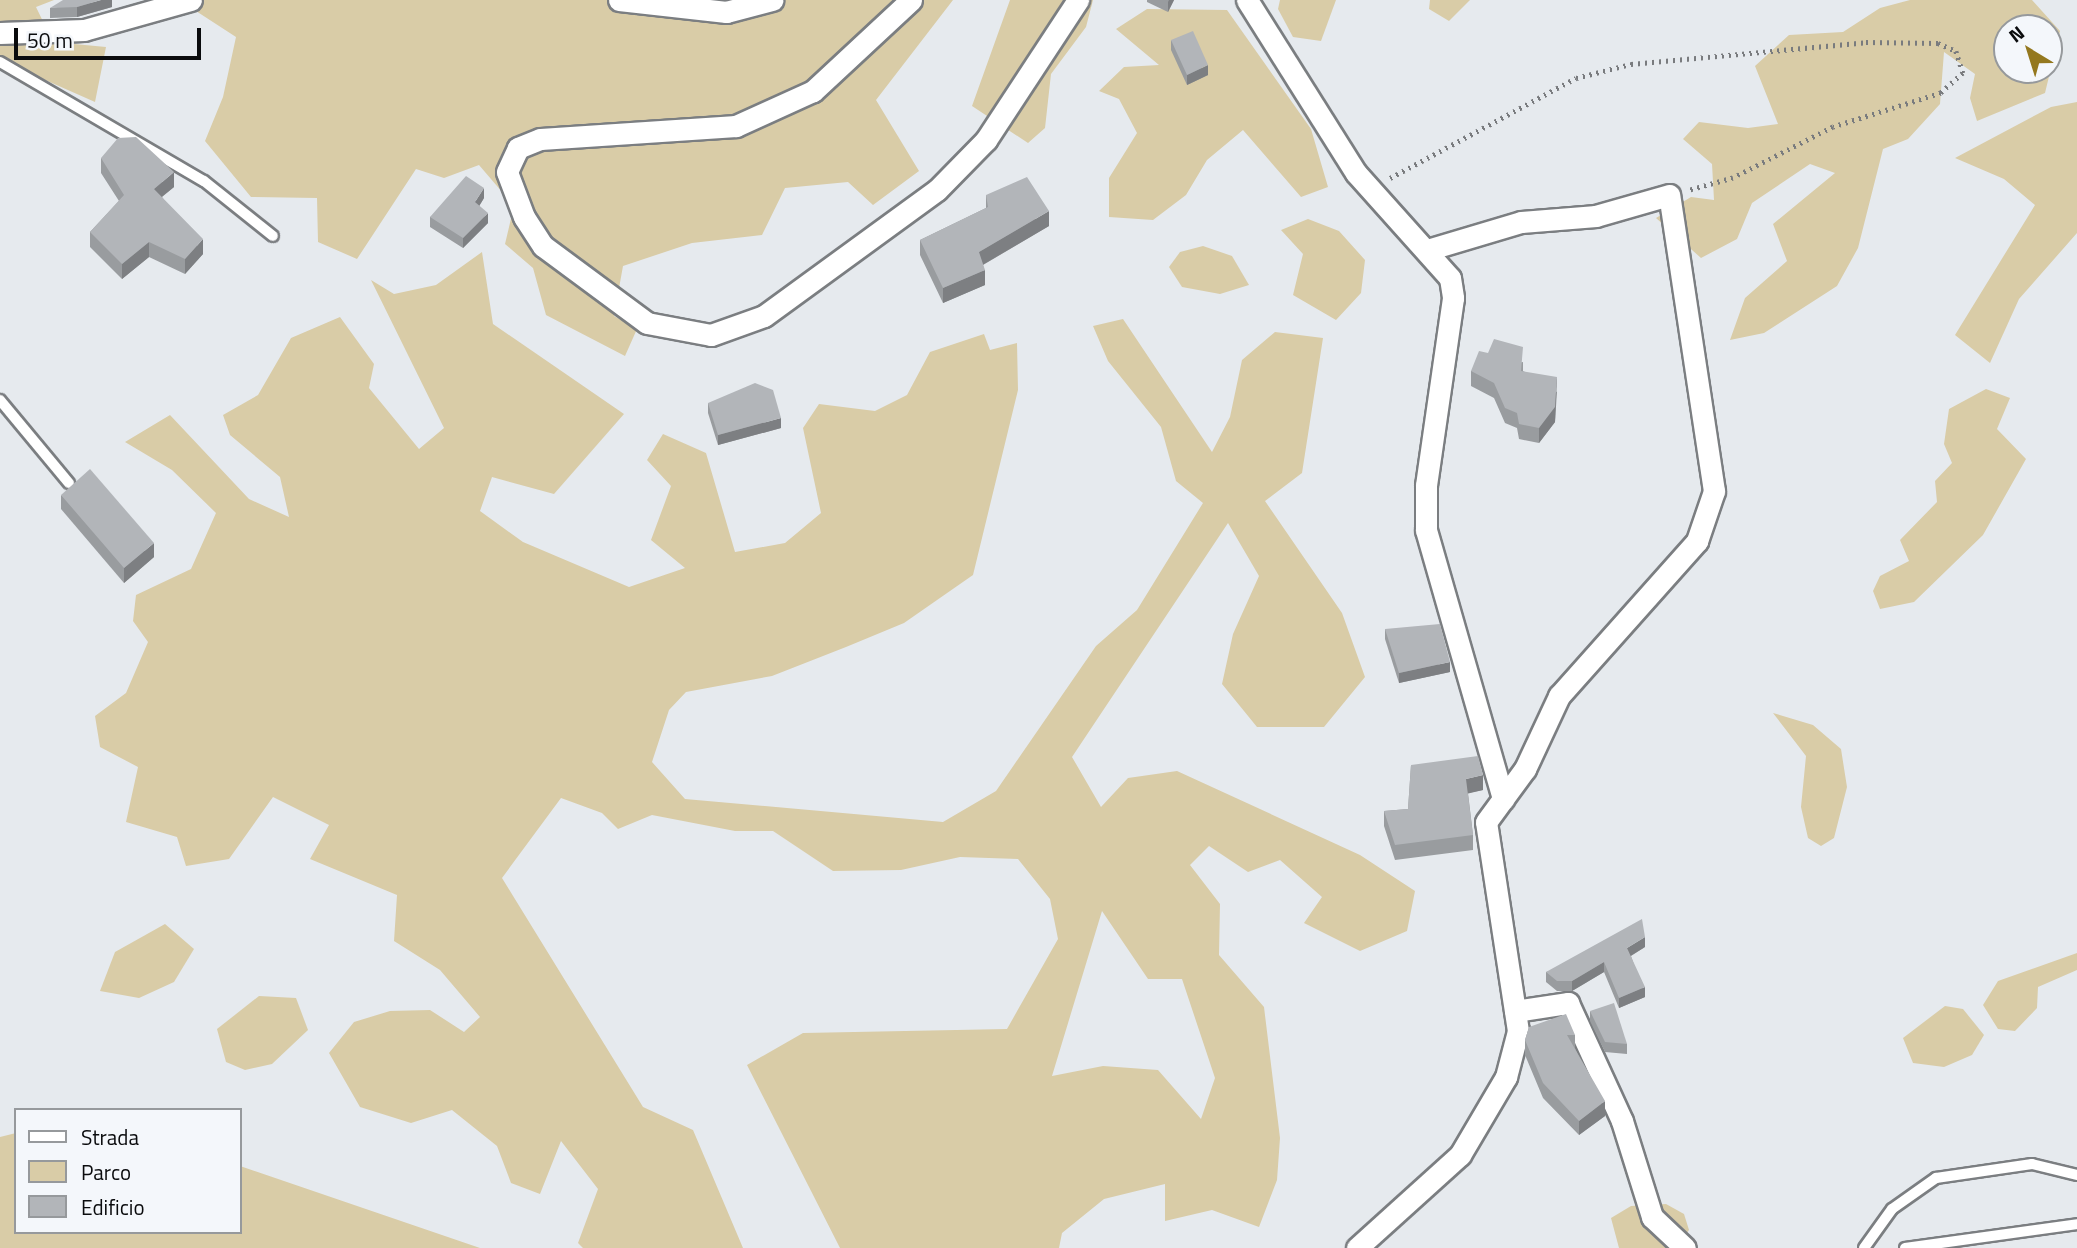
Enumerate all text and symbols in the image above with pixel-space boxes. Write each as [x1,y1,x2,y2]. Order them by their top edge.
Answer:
scale bar [18,14,205,58]
north arrow [1993,14,2063,84]
text: N [2002,18,2030,49]
text: 50 m [27,24,73,56]
legend [14,1108,242,1234]
text: Strada [81,1121,139,1153]
text: Parco [81,1156,131,1188]
text: Edificio [81,1191,145,1223]

